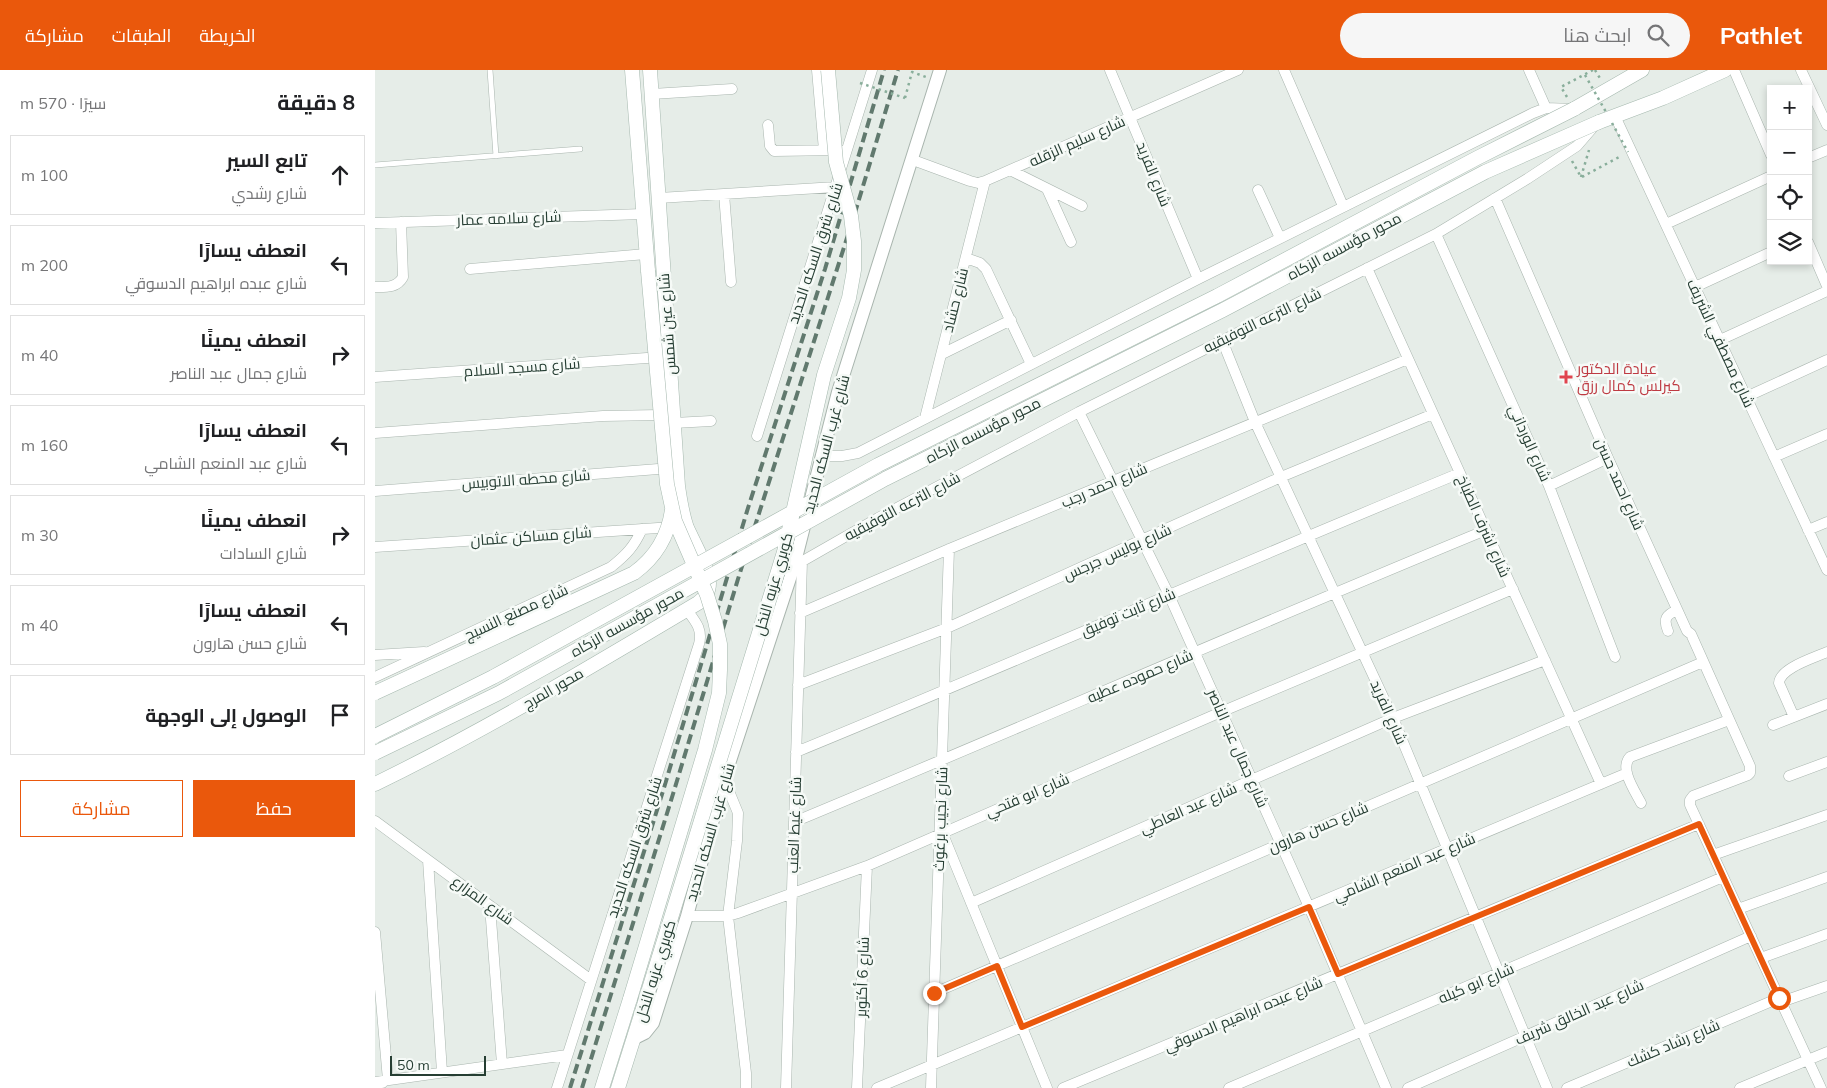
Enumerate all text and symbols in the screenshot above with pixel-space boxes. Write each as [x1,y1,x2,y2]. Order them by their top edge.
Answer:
search box [1340,13,1690,58]
text: Pathlet [1720,20,1802,50]
icon: search [1644,21,1672,49]
text: ابحث هنا [1563,23,1632,47]
text: مشاركة [25,24,84,47]
text: الطبقات [112,24,171,47]
text: الخريطة [199,24,256,47]
map controls [1767,85,1812,265]
button: + [1767,85,1812,130]
text: 8 دقيقة [277,89,355,115]
text: سيرًا · 570 m [20,93,106,113]
street label: شارع سليم الزقله [1026,111,1129,173]
button: − [1767,130,1812,175]
street label: شارع الفريد [1131,139,1176,210]
text: تابع السير [226,148,307,172]
icon: ahead [326,161,354,189]
text: 100 m [21,165,68,185]
button: locate [1767,175,1812,220]
street label: شارع شرق السكه الحديد [783,180,849,327]
text: شارع رشدي [231,183,307,203]
street label: شارع سلامه عمار [455,207,562,231]
street label: محور مؤسسه الزكاه [1284,208,1404,284]
button: layers [1767,220,1812,265]
text: انعطف يسارًا [198,238,307,262]
icon: left [326,251,354,279]
text: 200 m [21,255,68,275]
street label: شارع حشاد [938,266,974,335]
street label: شارع عين شمس [654,272,682,375]
text: شارع عبده ابراهيم الدسوقي [125,273,307,293]
street label: شارع مصطفي الشريف [1680,276,1759,412]
street label: شارع الترعه التوفيقيه [1200,283,1325,359]
text: انعطف يمينًا [201,328,307,352]
icon: right [326,341,354,369]
text: 40 m [21,345,58,365]
street label: شارع مسجد السلام [463,353,581,383]
place label: عيادة الدكتور كيرلس كمال رزق [1576,359,1681,396]
text: شارع جمال عبد الناصر [170,363,307,383]
marker: عيادة الدكتور كيرلس كمال رزق [1559,370,1573,384]
street label: شارع غرب السكه الحديد [798,373,856,516]
street label: محور مؤسسه الزكاه [922,393,1044,467]
street label: شارع الورداني [1502,402,1555,486]
text: انعطف يسارًا [198,418,307,442]
icon: left [326,431,354,459]
text: 160 m [21,435,68,455]
street label: شارع احمد حسن [1589,435,1649,534]
text: شارع عبد المنعم الشامي [144,453,307,473]
street label: شارع احمد رجب [1058,458,1151,514]
street label: شارع محطه الاتوبيس [461,465,591,495]
street label: شارع الترعه التوفيقيه [841,467,964,546]
street label: شارع اشرف الطباخ [1451,472,1515,581]
text: انعطف يمينًا [201,508,307,532]
street label: شارع بوليس جرجس [1060,520,1175,586]
icon: right [326,521,354,549]
street label: شارع مساكن عثمان [470,522,592,552]
text: 30 m [21,525,58,545]
street label: كوبري عزبه النخل [749,530,800,638]
text: شارع السادات [220,543,307,563]
street label: شارع مصنع النسيج [461,580,572,646]
street label: محور مؤسسه الزكاه [567,583,687,661]
street label: شارع ثابت توفيق [1078,583,1179,642]
text: انعطف يسارًا [198,598,307,622]
icon: left [326,611,354,639]
text: 40 m [21,615,58,635]
text: شارع حسن هارون [193,633,307,653]
street label: شارع حموده عطيه [1084,645,1197,709]
street label: محور المرج [519,663,588,715]
street label: شارع الفريد [1365,677,1412,748]
street label: شارع جمال عبد الناصر [1201,685,1273,811]
icon: arrive [326,701,354,729]
text: الوصول إلى الوجهة [145,703,307,727]
street label: شارع غرب السكه الحديد [681,761,741,904]
street label: شارع نجيب برغوث [929,766,953,872]
street label: شارع ابو فتحي [982,769,1073,824]
street label: شارع شرق السكه الحديد [602,774,668,921]
street label: شارع غيط العنب [783,776,807,874]
street label: شارع عبد العاطي [1136,778,1241,841]
button: مشاركة [20,780,183,837]
button: حفظ [193,780,355,837]
street label: شارع حسن هارون [1265,797,1372,858]
street label: شارع عبد المنعم الشامي [1330,828,1479,908]
street label: شارع المزارع [447,871,518,930]
street label: كوبري عزبه النخل [630,918,682,1025]
street label: شارع 6 أكتوبر [851,936,875,1019]
street label: شارع ابو كيله [1435,958,1518,1009]
street label: شارع عبده ابراهيم الدسوقي [1161,972,1326,1059]
street label: شارع عبد الخالق شريف [1512,975,1647,1051]
route end [923,982,946,1005]
route start [1768,987,1791,1010]
street label: شارع رشاد كشك [1624,1015,1723,1073]
scale bar [390,1053,486,1076]
text: 50 m [397,1056,430,1074]

